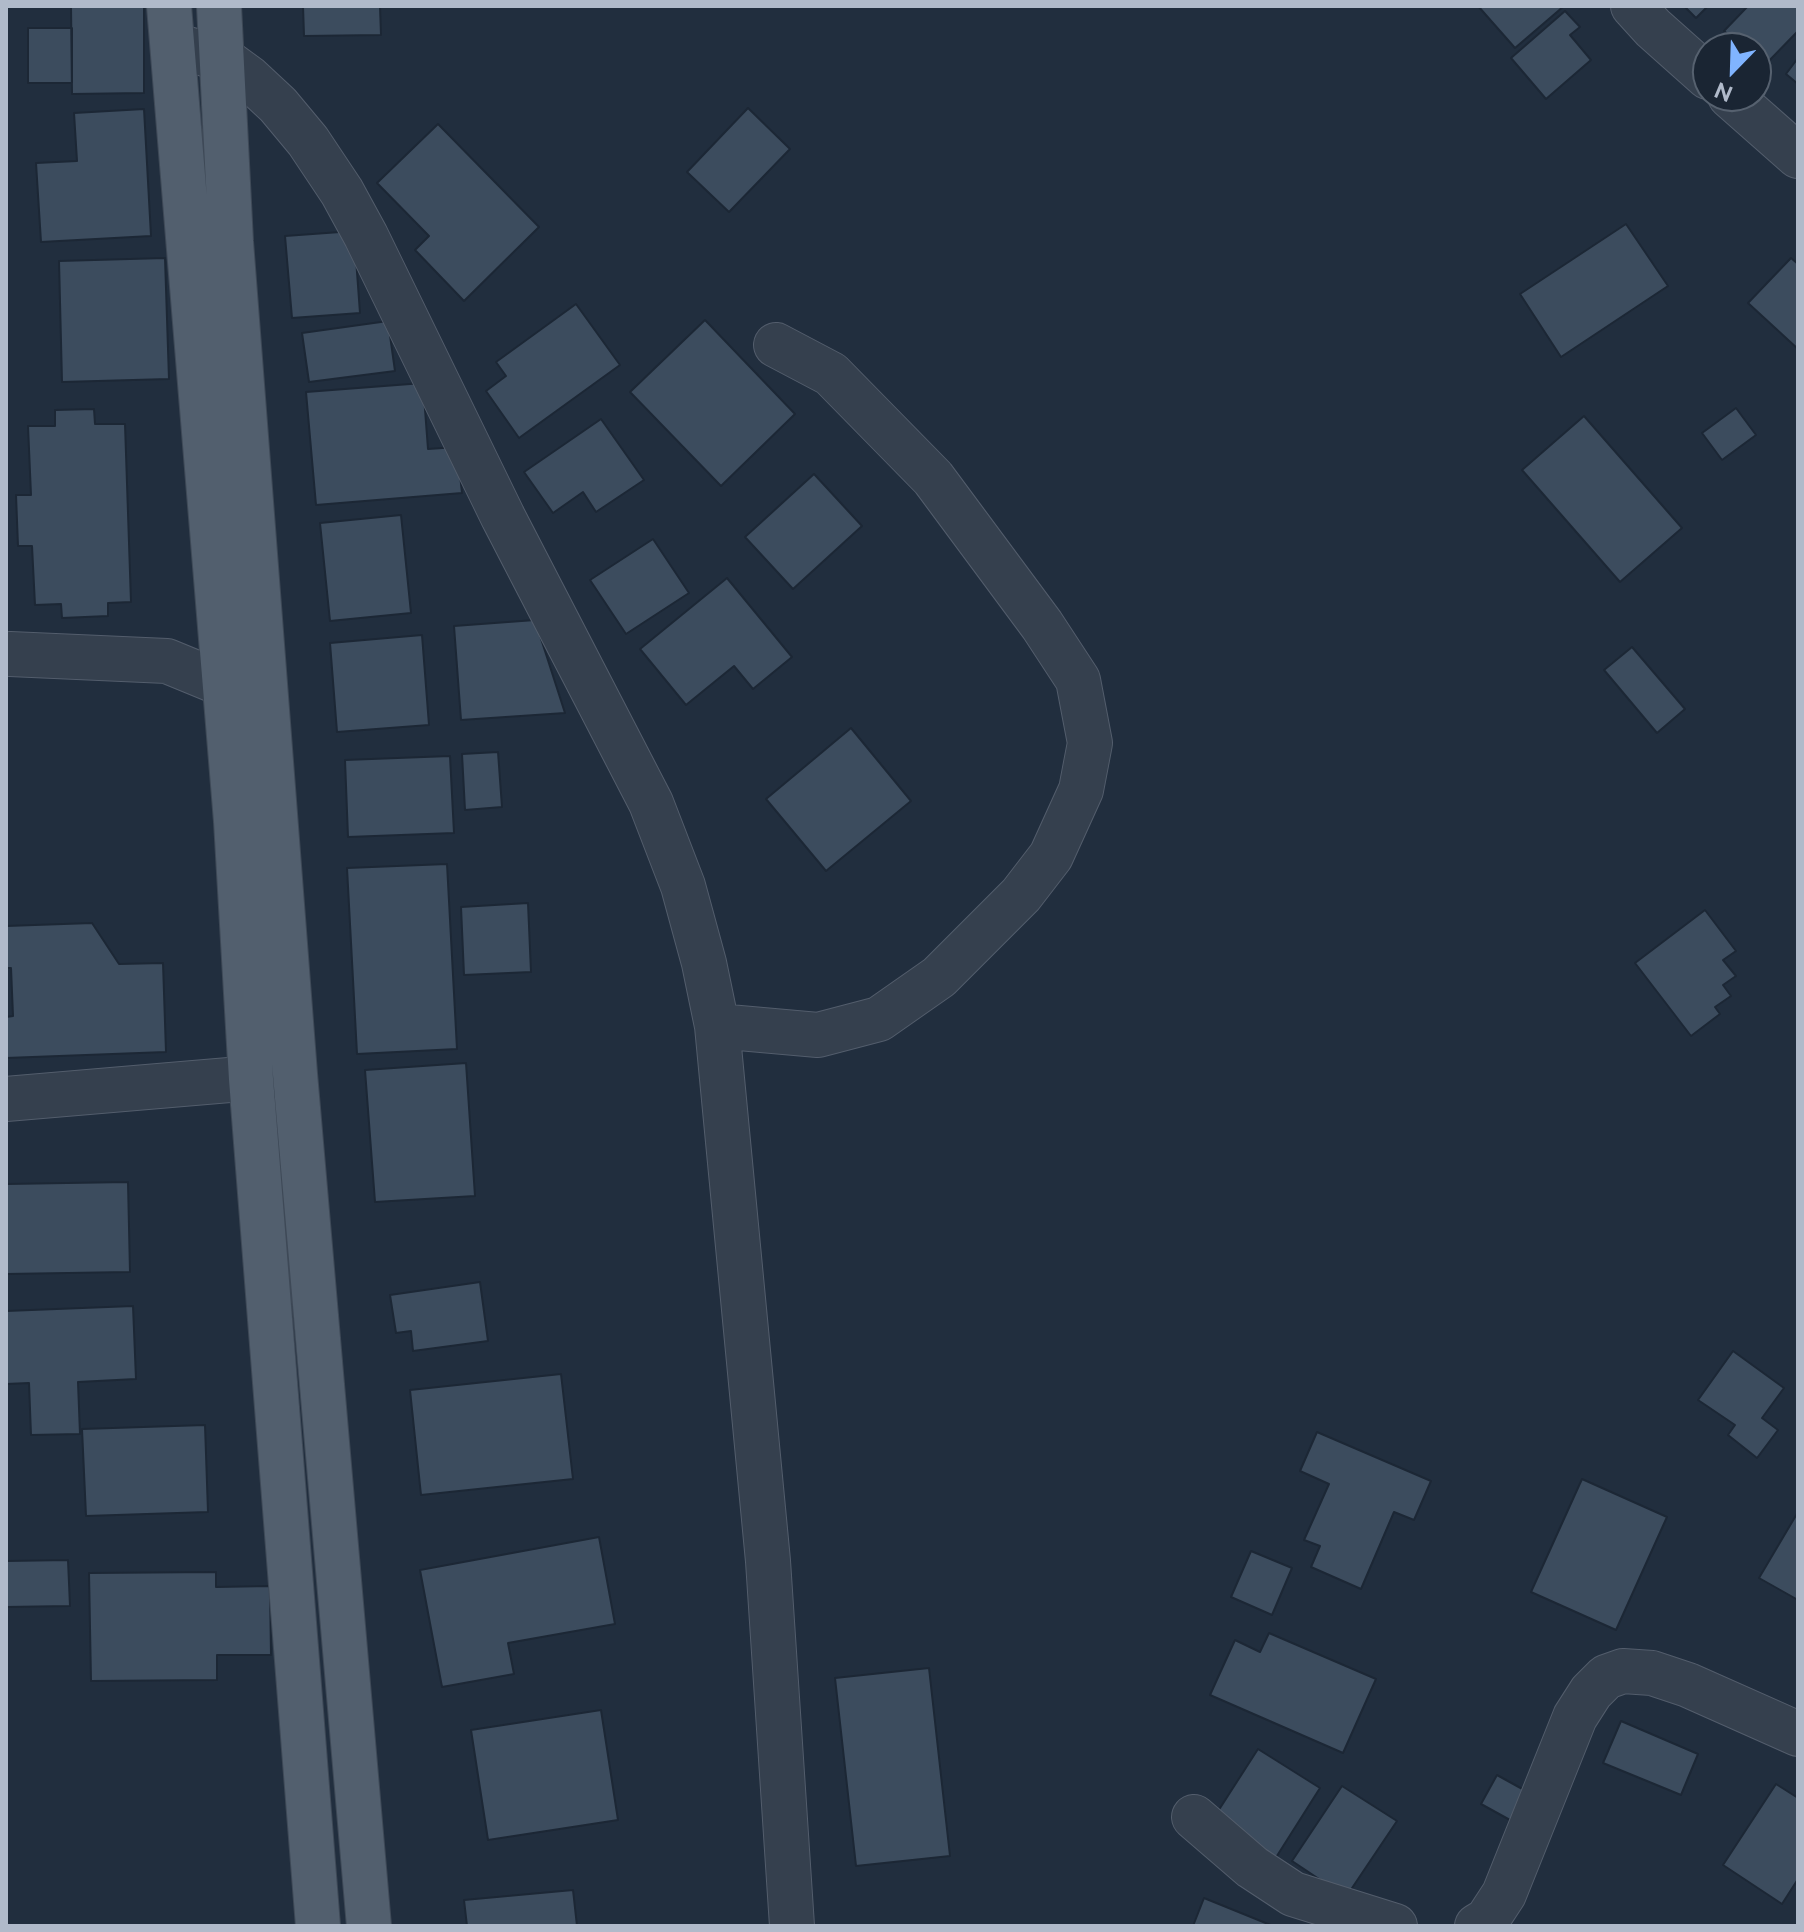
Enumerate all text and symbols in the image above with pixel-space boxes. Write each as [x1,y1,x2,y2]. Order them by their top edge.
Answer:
north arrow [1692,32,1772,112]
text: N [1711,77,1736,108]

